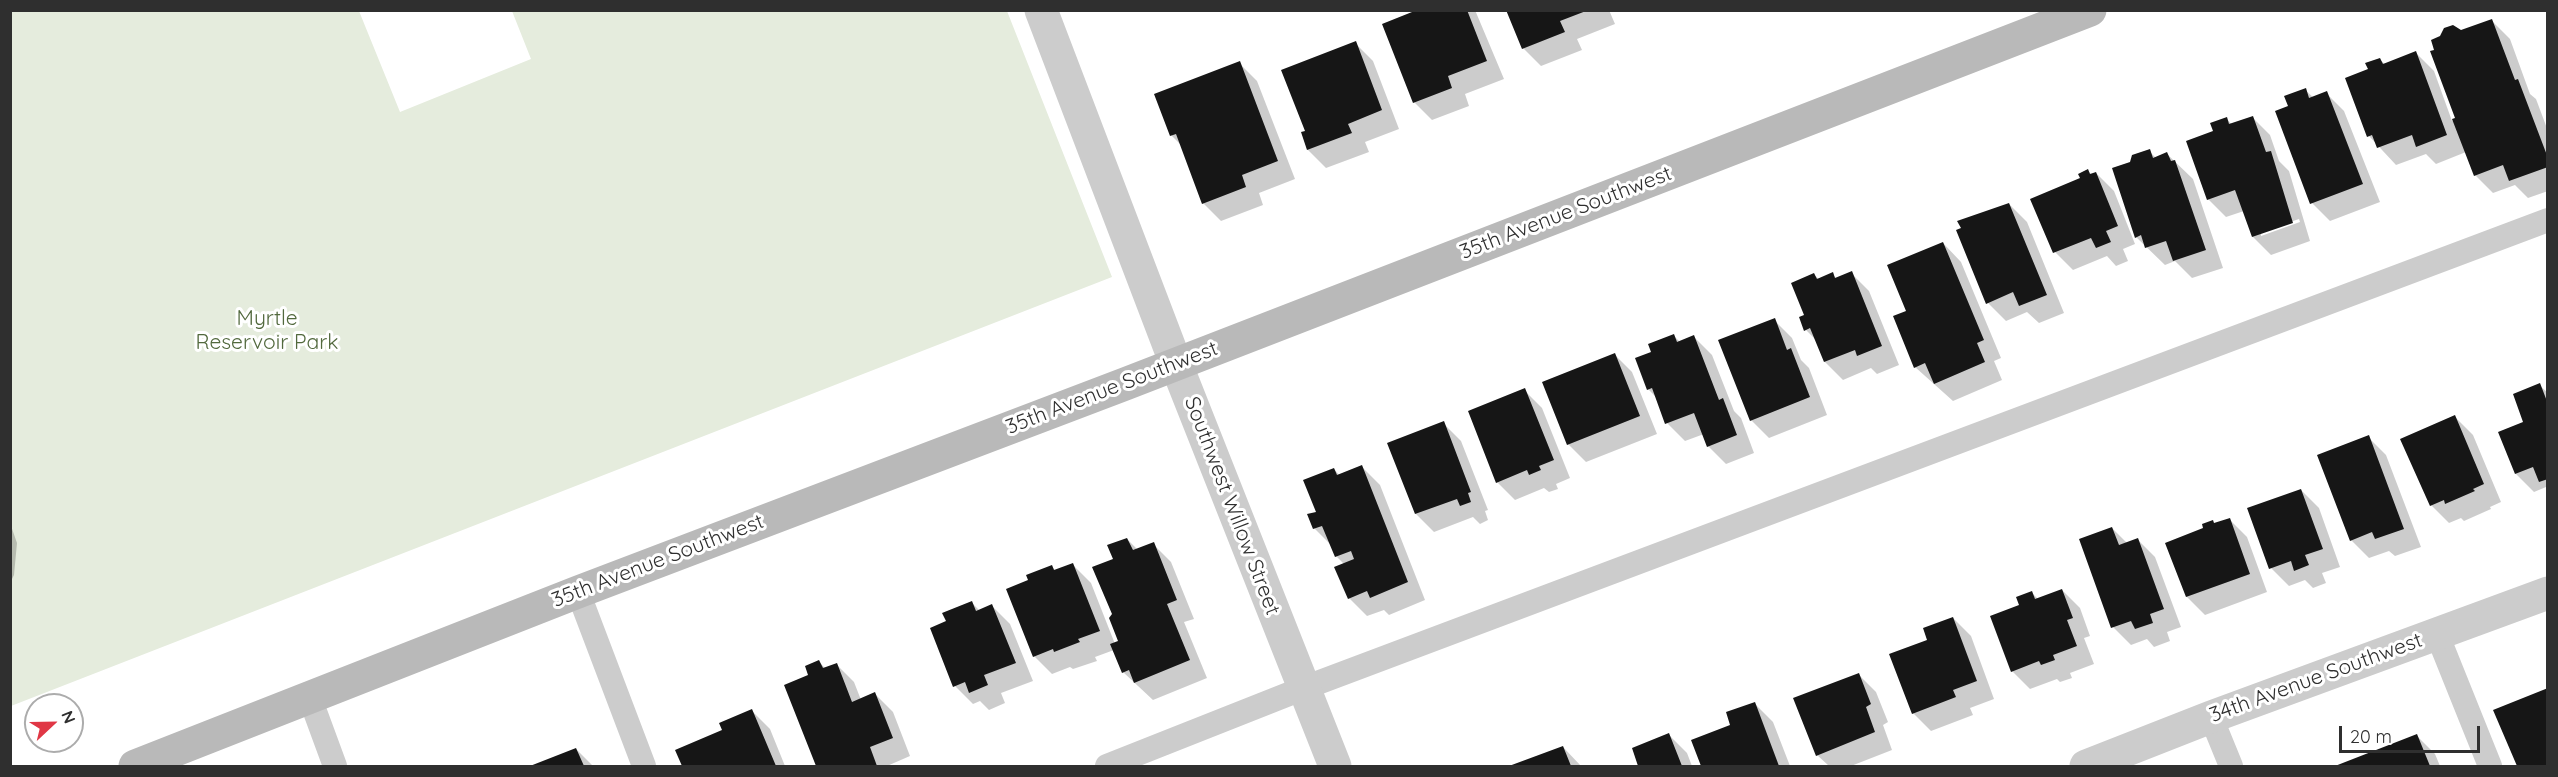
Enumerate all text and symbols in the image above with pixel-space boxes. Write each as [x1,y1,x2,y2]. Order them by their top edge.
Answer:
street label: 35th Avenue Southwest [1457,161,1675,265]
park label: Myrtle Reservoir Park [195,306,339,356]
street label: 35th Avenue Southwest [1003,336,1221,440]
street label: Southwest Willow Street [1179,393,1285,619]
street label: 35th Avenue Southwest [549,509,767,613]
street label: 34th Avenue Southwest [2206,628,2426,728]
north arrow [24,693,84,753]
text: N [57,708,80,726]
scale bar [2342,714,2483,752]
text: 20 m [2350,725,2392,748]

